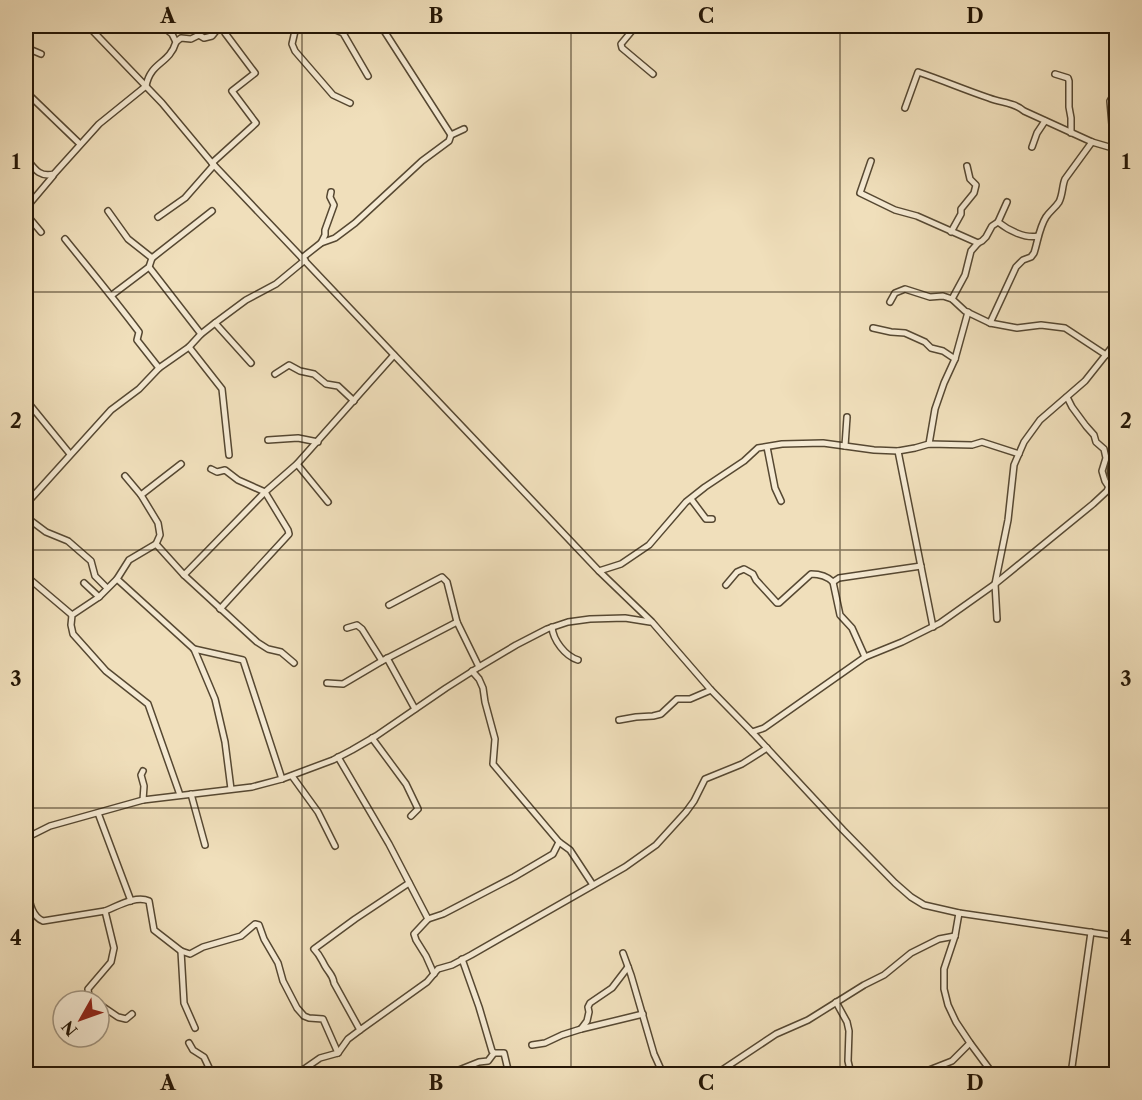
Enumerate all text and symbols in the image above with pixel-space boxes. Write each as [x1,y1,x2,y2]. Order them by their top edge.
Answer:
text: A [159,4,176,28]
text: B [429,4,444,28]
text: C [698,4,714,28]
text: D [966,4,984,28]
text: 1 [12,150,21,174]
text: 1 [1122,150,1131,174]
text: 2 [10,409,22,433]
text: 2 [1120,409,1132,433]
text: 3 [10,667,22,691]
text: 3 [1120,667,1132,691]
text: 4 [10,926,22,950]
text: 4 [1120,926,1132,950]
north arrow [51,989,111,1049]
text: N [57,1017,82,1040]
text: A [159,1071,176,1095]
text: B [429,1071,444,1095]
text: C [698,1071,714,1095]
text: D [966,1071,984,1095]

